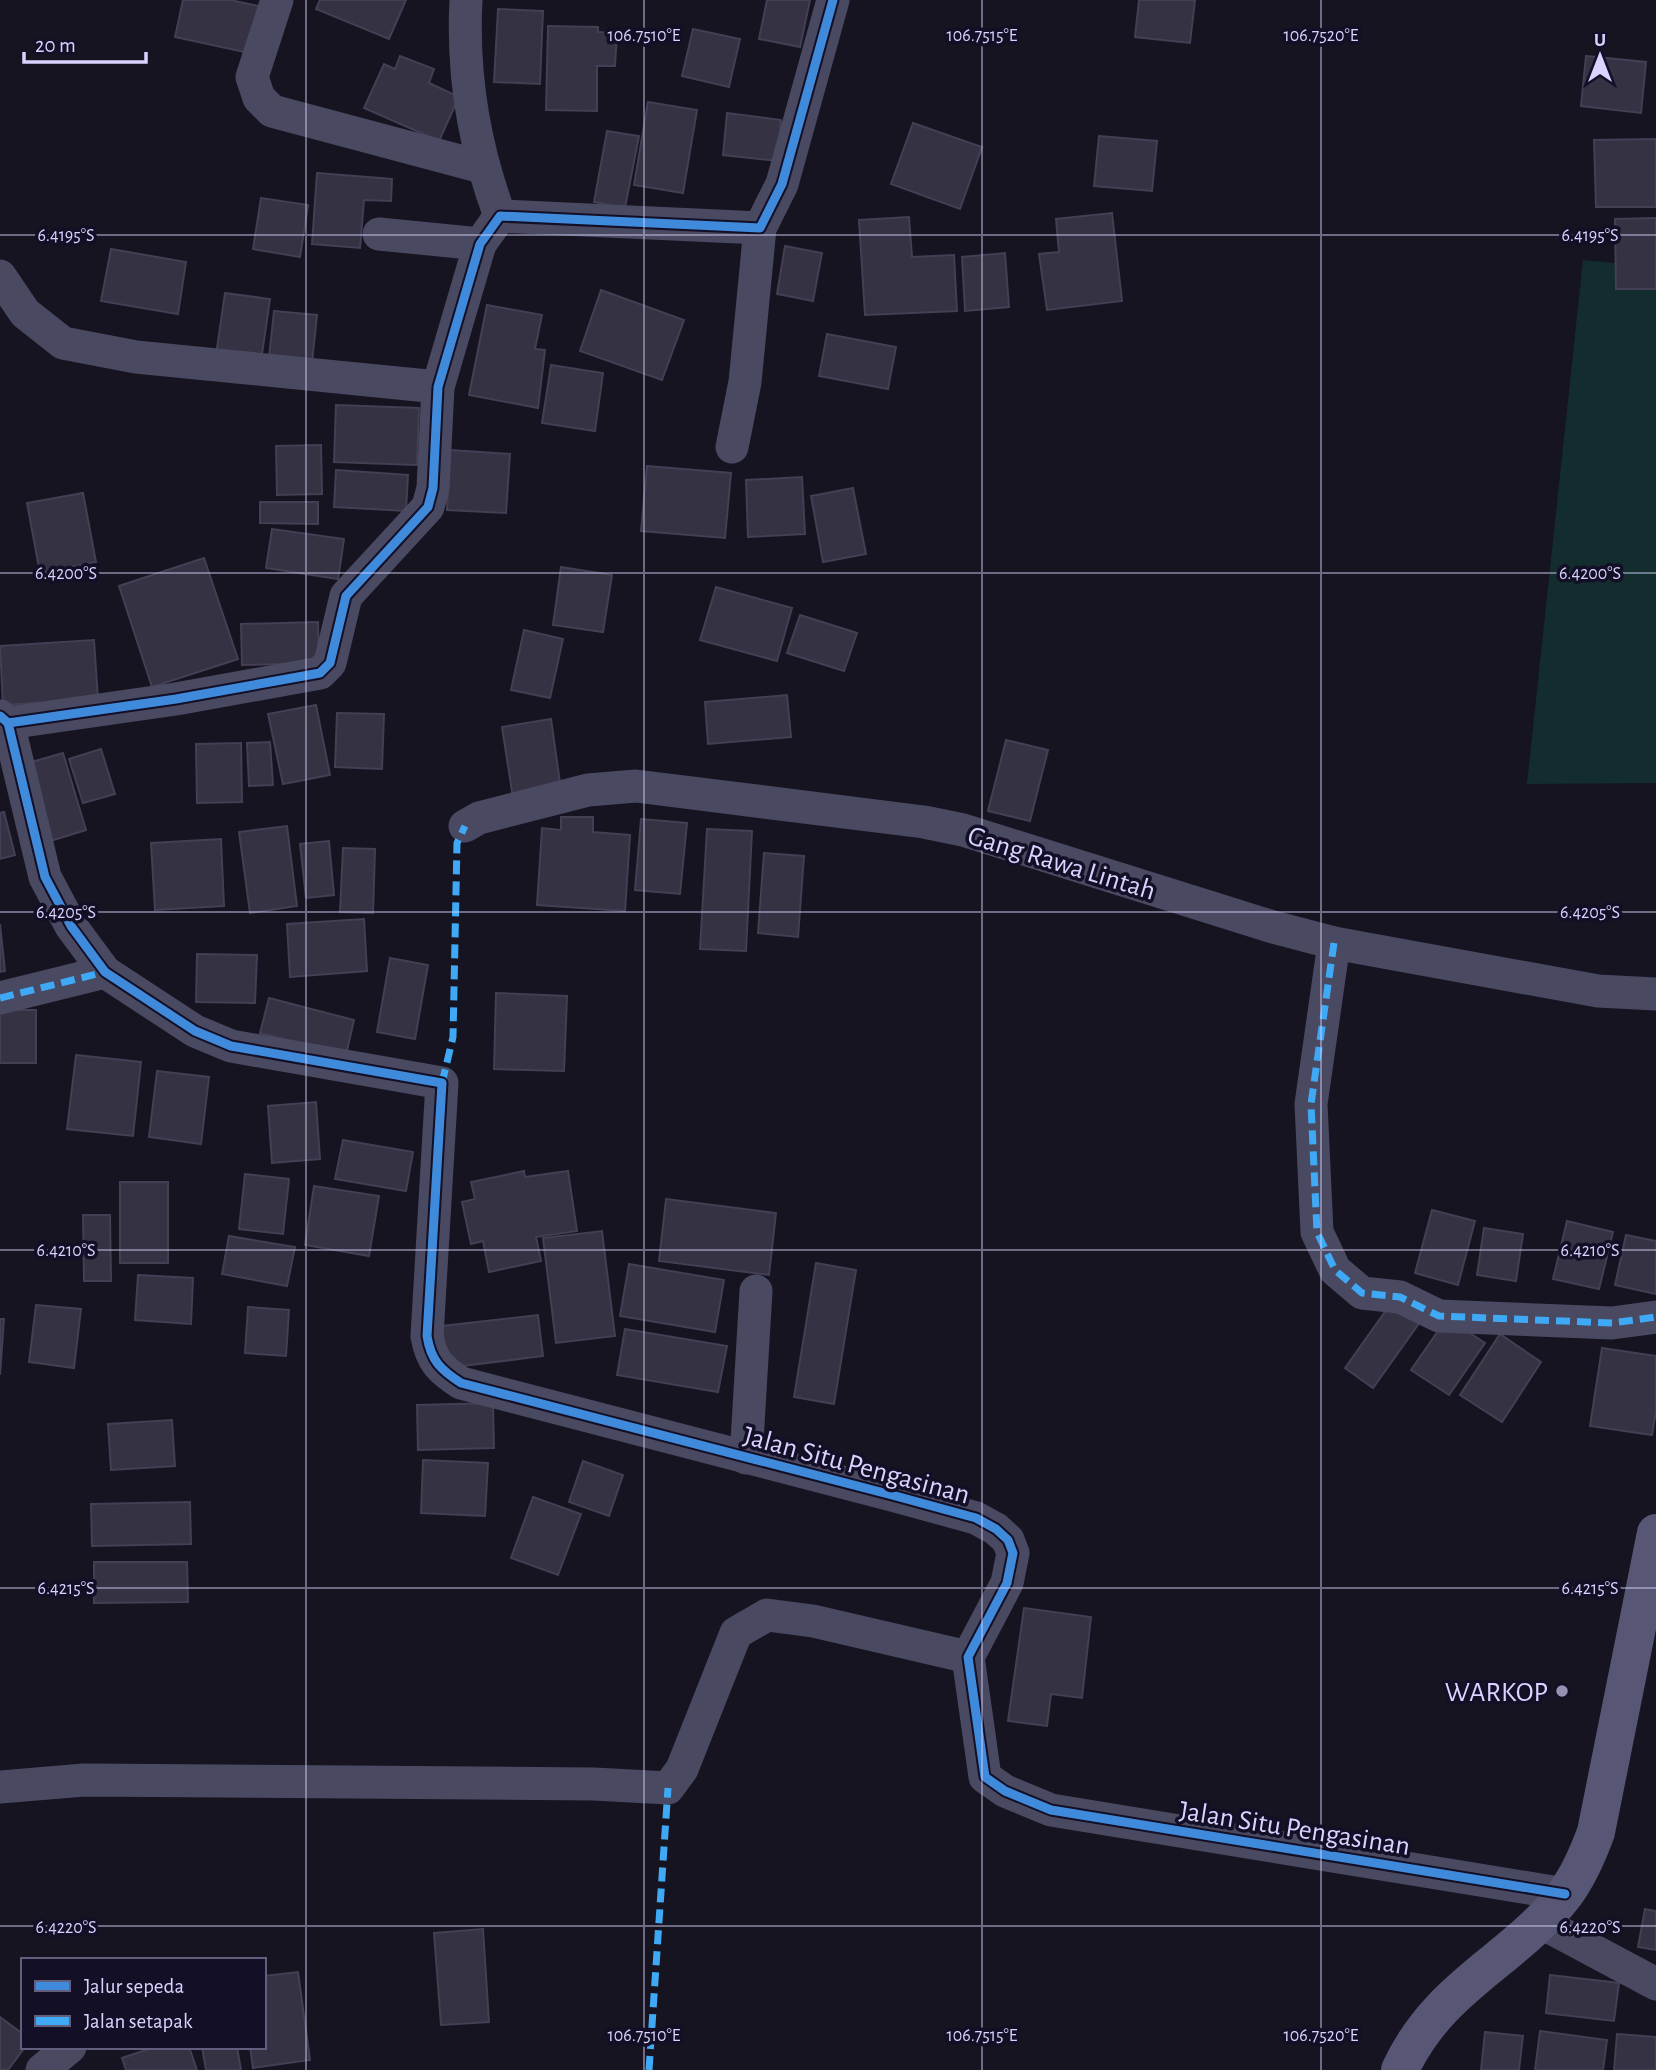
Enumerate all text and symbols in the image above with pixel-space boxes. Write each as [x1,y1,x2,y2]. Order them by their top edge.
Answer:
scale bar [24,21,147,65]
north arrow [1565,21,1635,91]
text: 106.7510°E [608,27,681,45]
text: 106.7515°E [947,27,1018,45]
text: 106.7520°E [1284,27,1359,45]
text: U [1594,31,1606,50]
text: 20 m [35,35,76,56]
text: 6.4195°S [37,227,95,245]
text: 6.4195°S [1561,227,1619,245]
text: 6.4200°S [35,565,97,583]
text: 6.4200°S [1559,565,1621,583]
street label: Gang Rawa Lintah [964,822,1159,906]
text: 6.4205°S [36,904,96,922]
text: 6.4205°S [1560,904,1620,922]
text: 6.4210°S [37,1242,95,1260]
text: 6.4210°S [1561,1242,1619,1260]
street label: Jalan Situ Pengasinan [740,1422,973,1510]
text: 6.4215°S [38,1580,94,1598]
text: 6.4215°S [1562,1580,1618,1598]
place label: WARKOP [1445,1679,1548,1707]
marker: WARKOP [1554,1683,1570,1699]
street label: Jalan Situ Pengasinan [1177,1797,1412,1861]
text: 6.4220°S [36,1919,96,1937]
text: 6.4220°S [1560,1919,1620,1937]
legend [21,1958,266,2049]
text: Jalur sepeda [84,1976,184,1997]
text: Jalan setapak [84,2011,193,2032]
text: 106.7510°E [608,2027,681,2045]
text: 106.7515°E [947,2027,1018,2045]
text: 106.7520°E [1284,2027,1359,2045]

